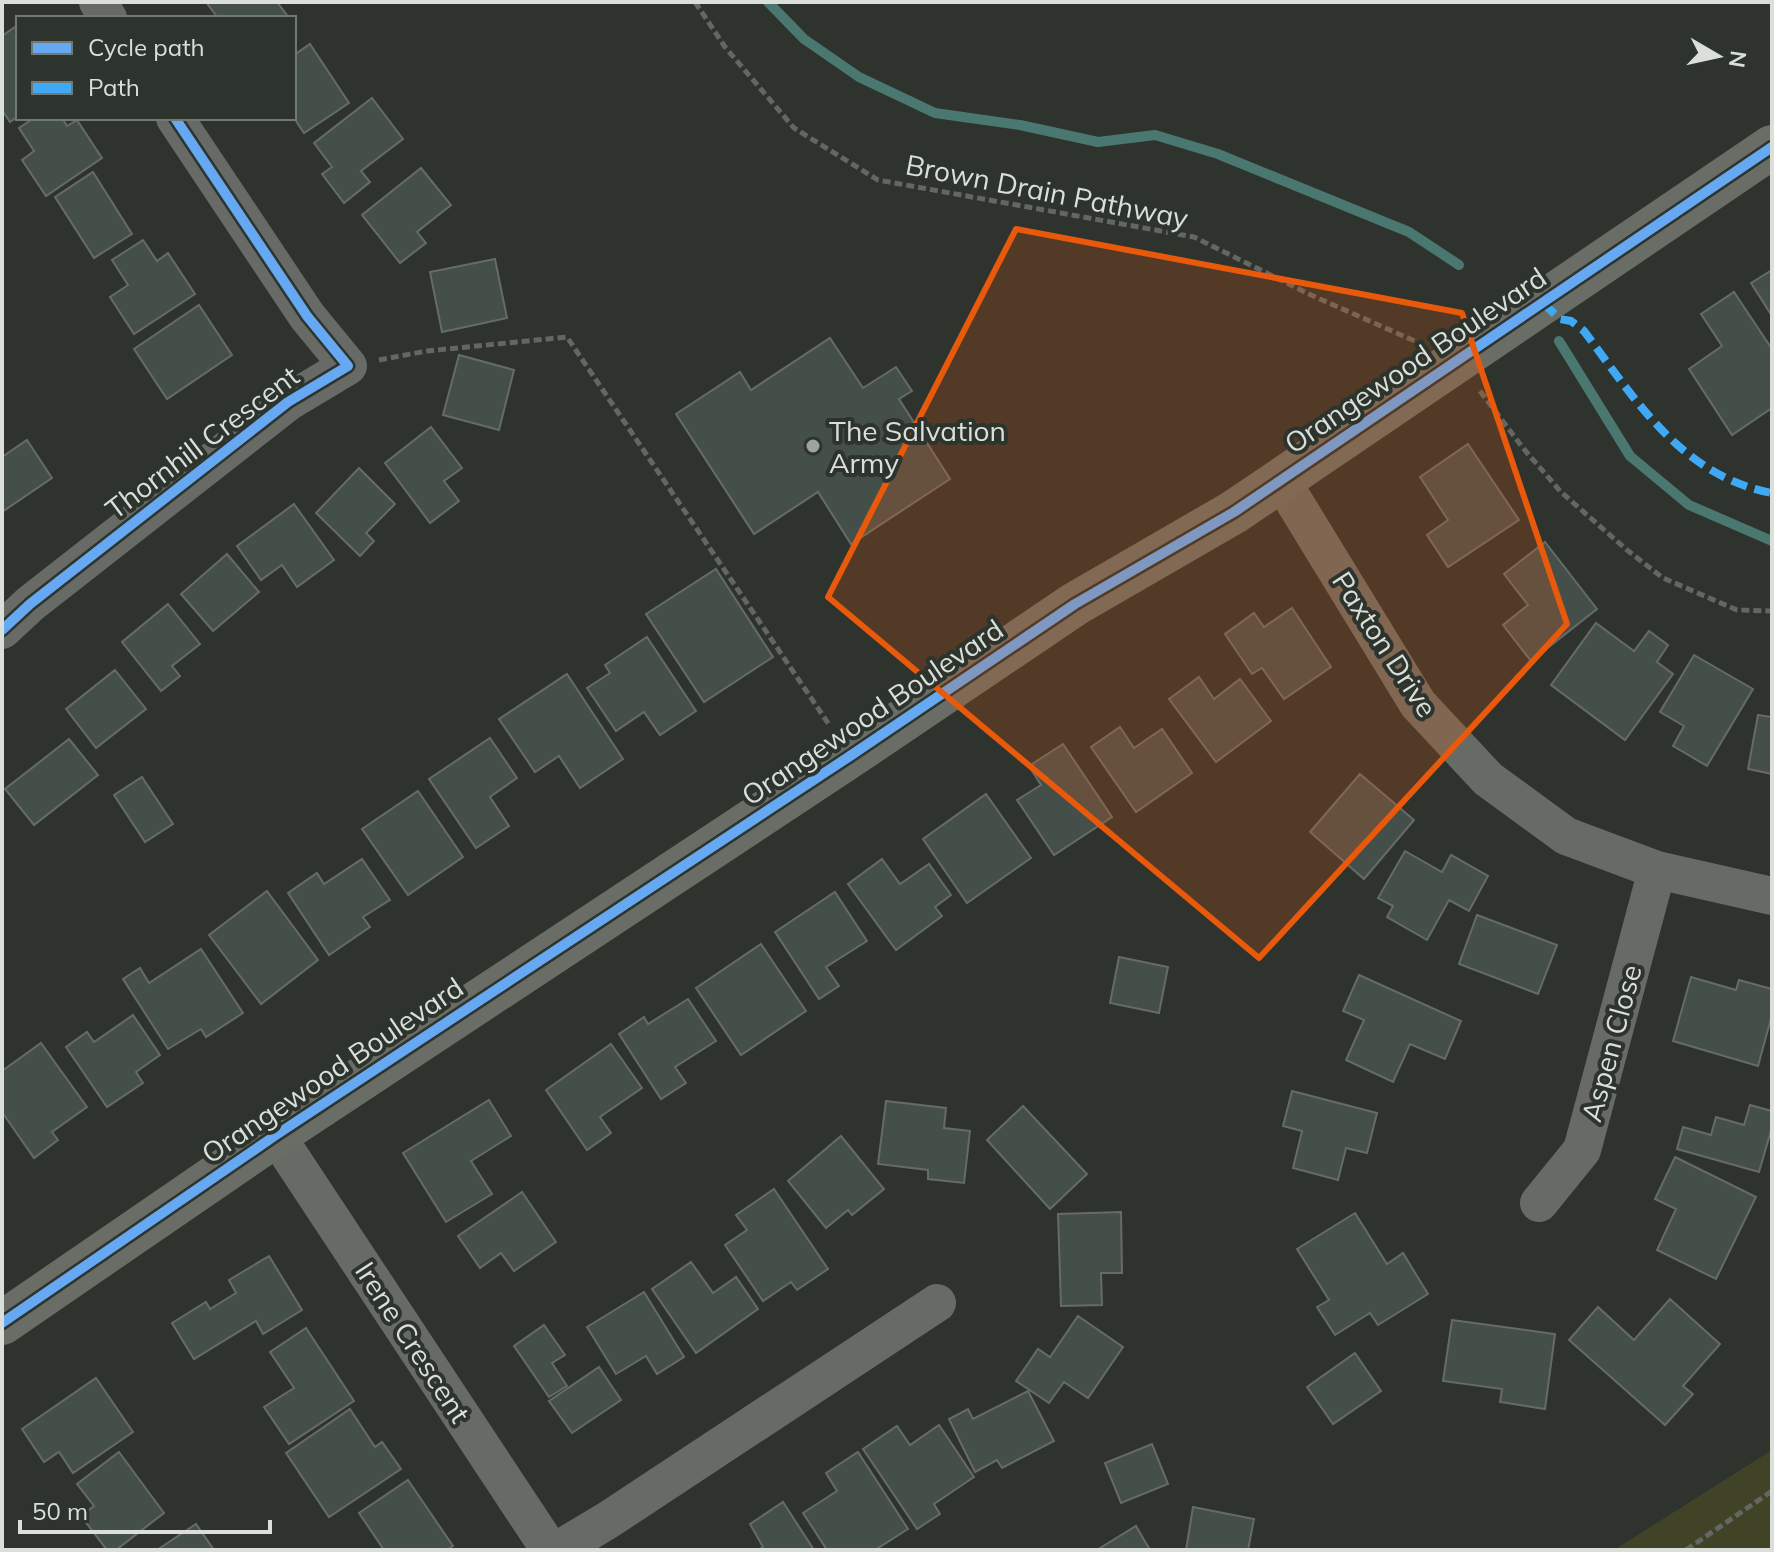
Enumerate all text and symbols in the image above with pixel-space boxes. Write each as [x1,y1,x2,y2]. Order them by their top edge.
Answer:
legend [16,16,296,120]
north arrow [1678,16,1758,96]
text: Cycle path [88,32,205,62]
text: N [1723,49,1753,70]
text: Path [88,72,140,102]
street label: Brown Drain Pathway [903,146,1191,236]
street label: Orangewood Boulevard [1278,259,1552,461]
street label: Thornhill Crescent [98,358,306,526]
place label: The Salvation Army [829,413,1006,480]
marker: The Salvation Army [804,437,822,455]
street label: Paxton Drive [1325,565,1445,723]
street label: Orangewood Boulevard [735,611,1009,813]
street label: Aspen Close [1573,961,1649,1125]
street label: Orangewood Boulevard [195,969,469,1171]
street label: Irene Crescent [348,1255,478,1429]
scale bar [20,1484,270,1534]
text: 50 m [32,1496,88,1526]

